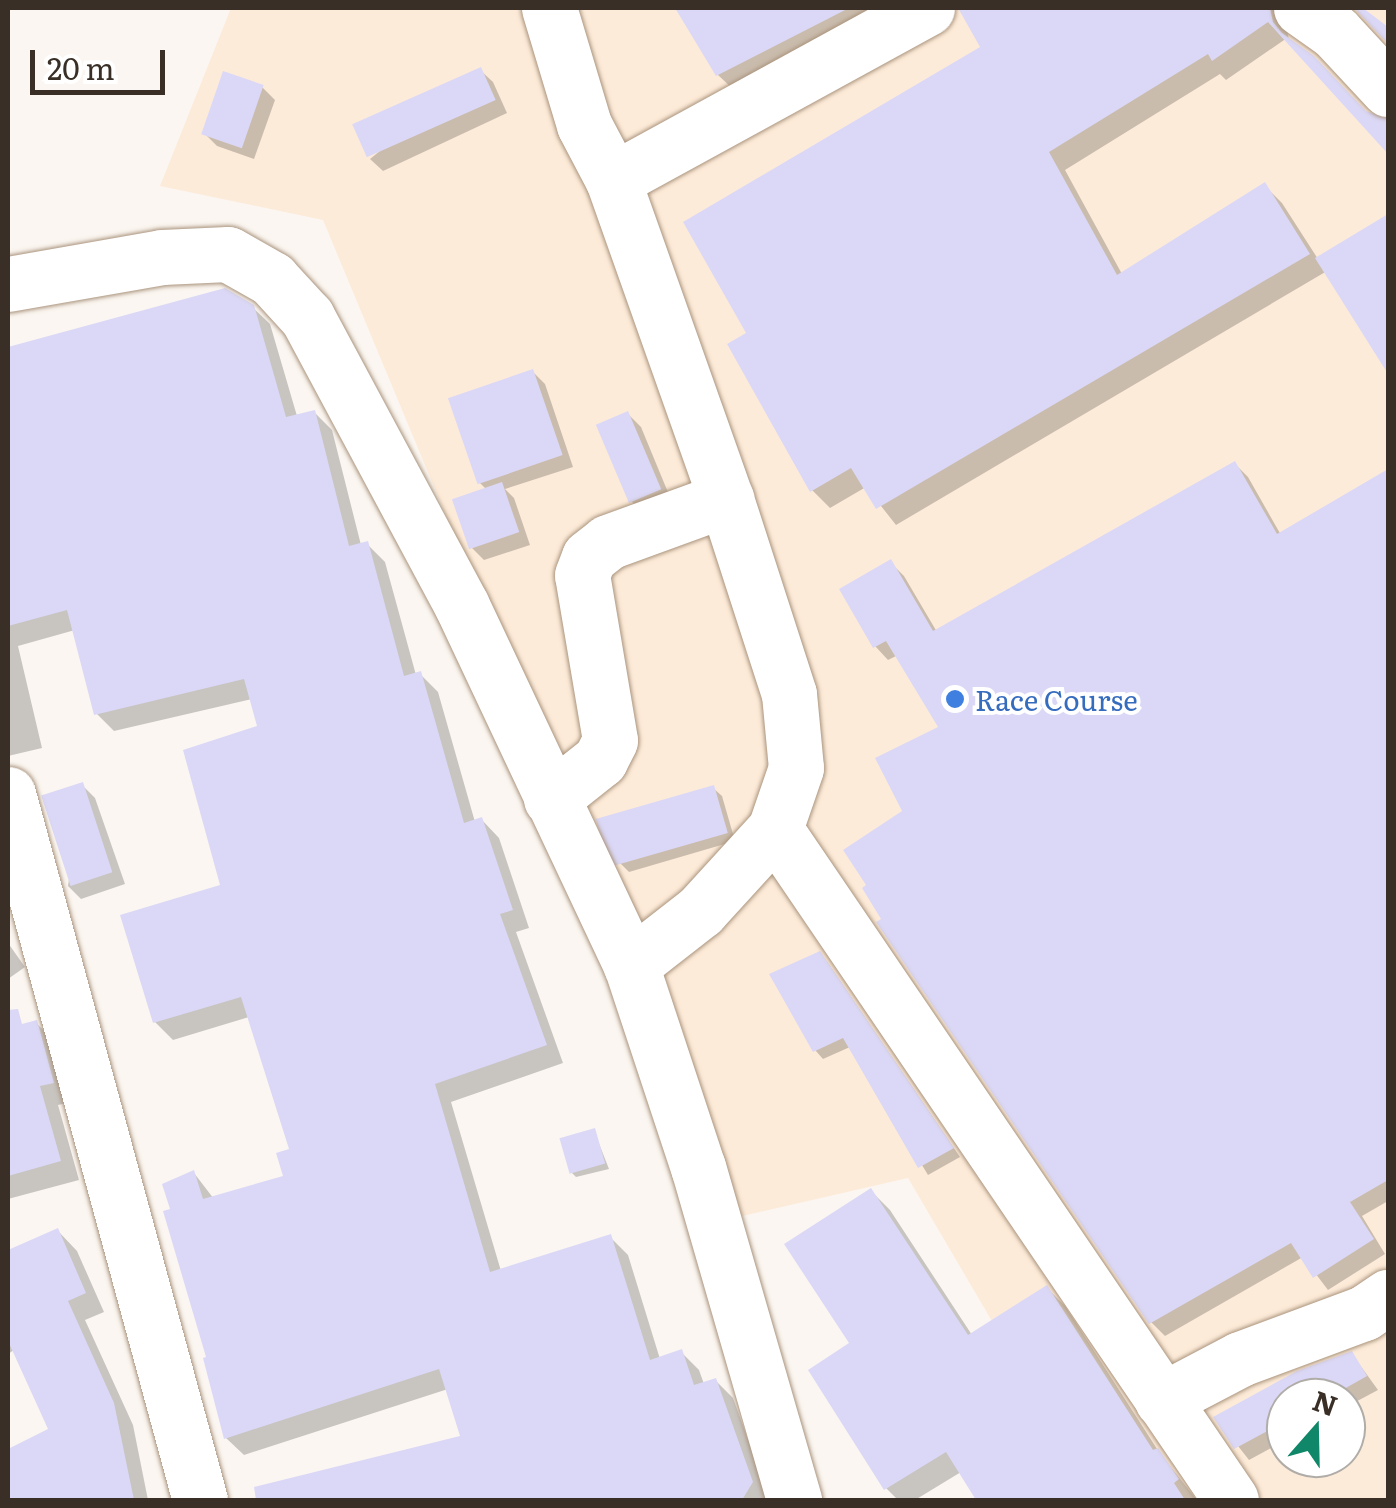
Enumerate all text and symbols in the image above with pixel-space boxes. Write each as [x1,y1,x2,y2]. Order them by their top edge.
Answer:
scale bar [35,30,170,92]
text: 20 m [47,45,115,89]
place label: Race Course [975,682,1138,716]
marker: Race Course [944,688,966,710]
north arrow [1266,1378,1366,1478]
text: N [1307,1378,1344,1425]

